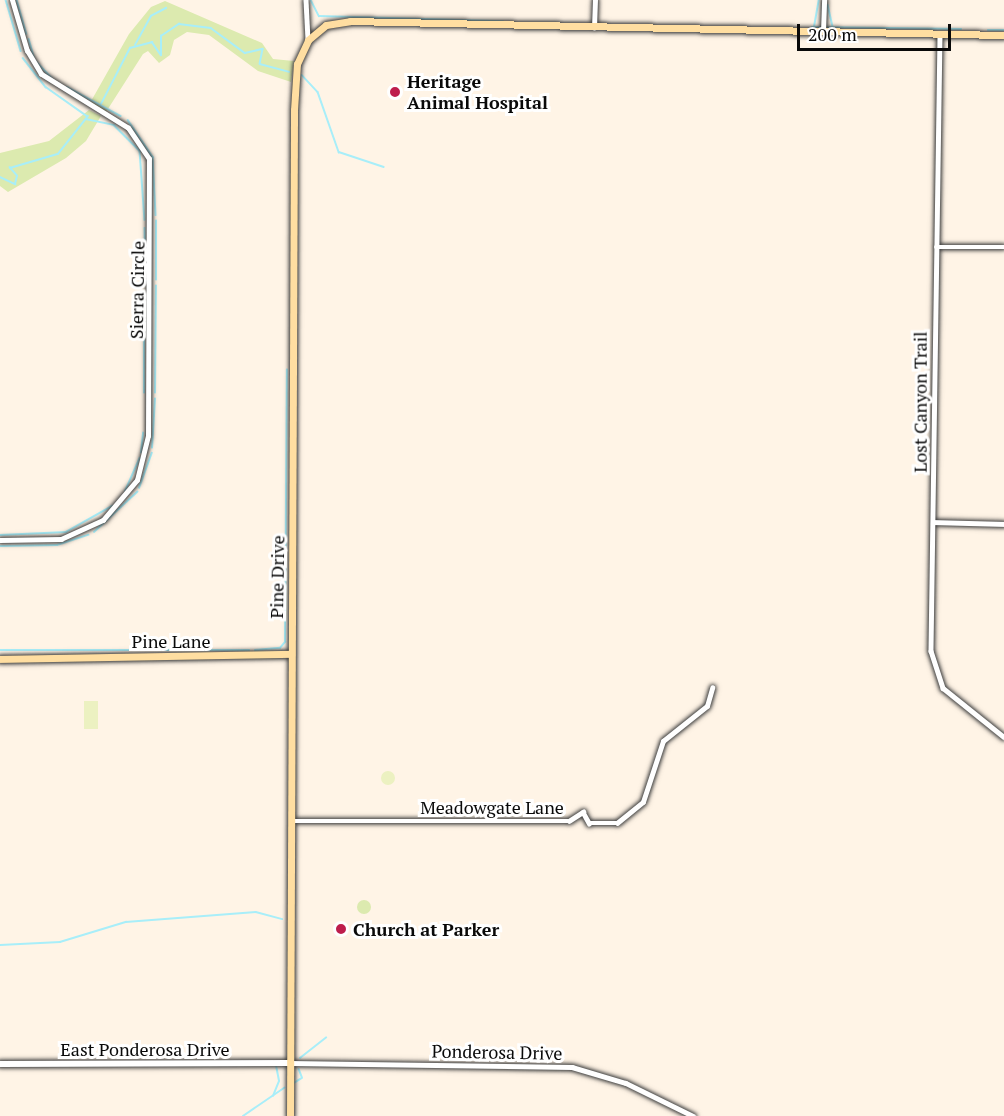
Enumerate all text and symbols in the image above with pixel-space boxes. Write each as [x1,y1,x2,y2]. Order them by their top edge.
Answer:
scale bar [800,12,954,50]
text: 200 m [808,22,857,46]
place label: Heritage Animal Hospital [407,71,548,113]
marker: Heritage Animal Hospital [388,85,402,99]
street label: Sierra Circle [125,241,149,339]
street label: Lost Canyon Trail [909,331,931,473]
street label: Pine Drive [265,535,289,619]
street label: Pine Lane [132,630,210,652]
street label: Meadowgate Lane [420,796,564,818]
place label: Church at Parker [353,918,499,940]
marker: Church at Parker [334,922,348,936]
street label: East Ponderosa Drive [60,1038,230,1060]
street label: Ponderosa Drive [431,1040,563,1064]

